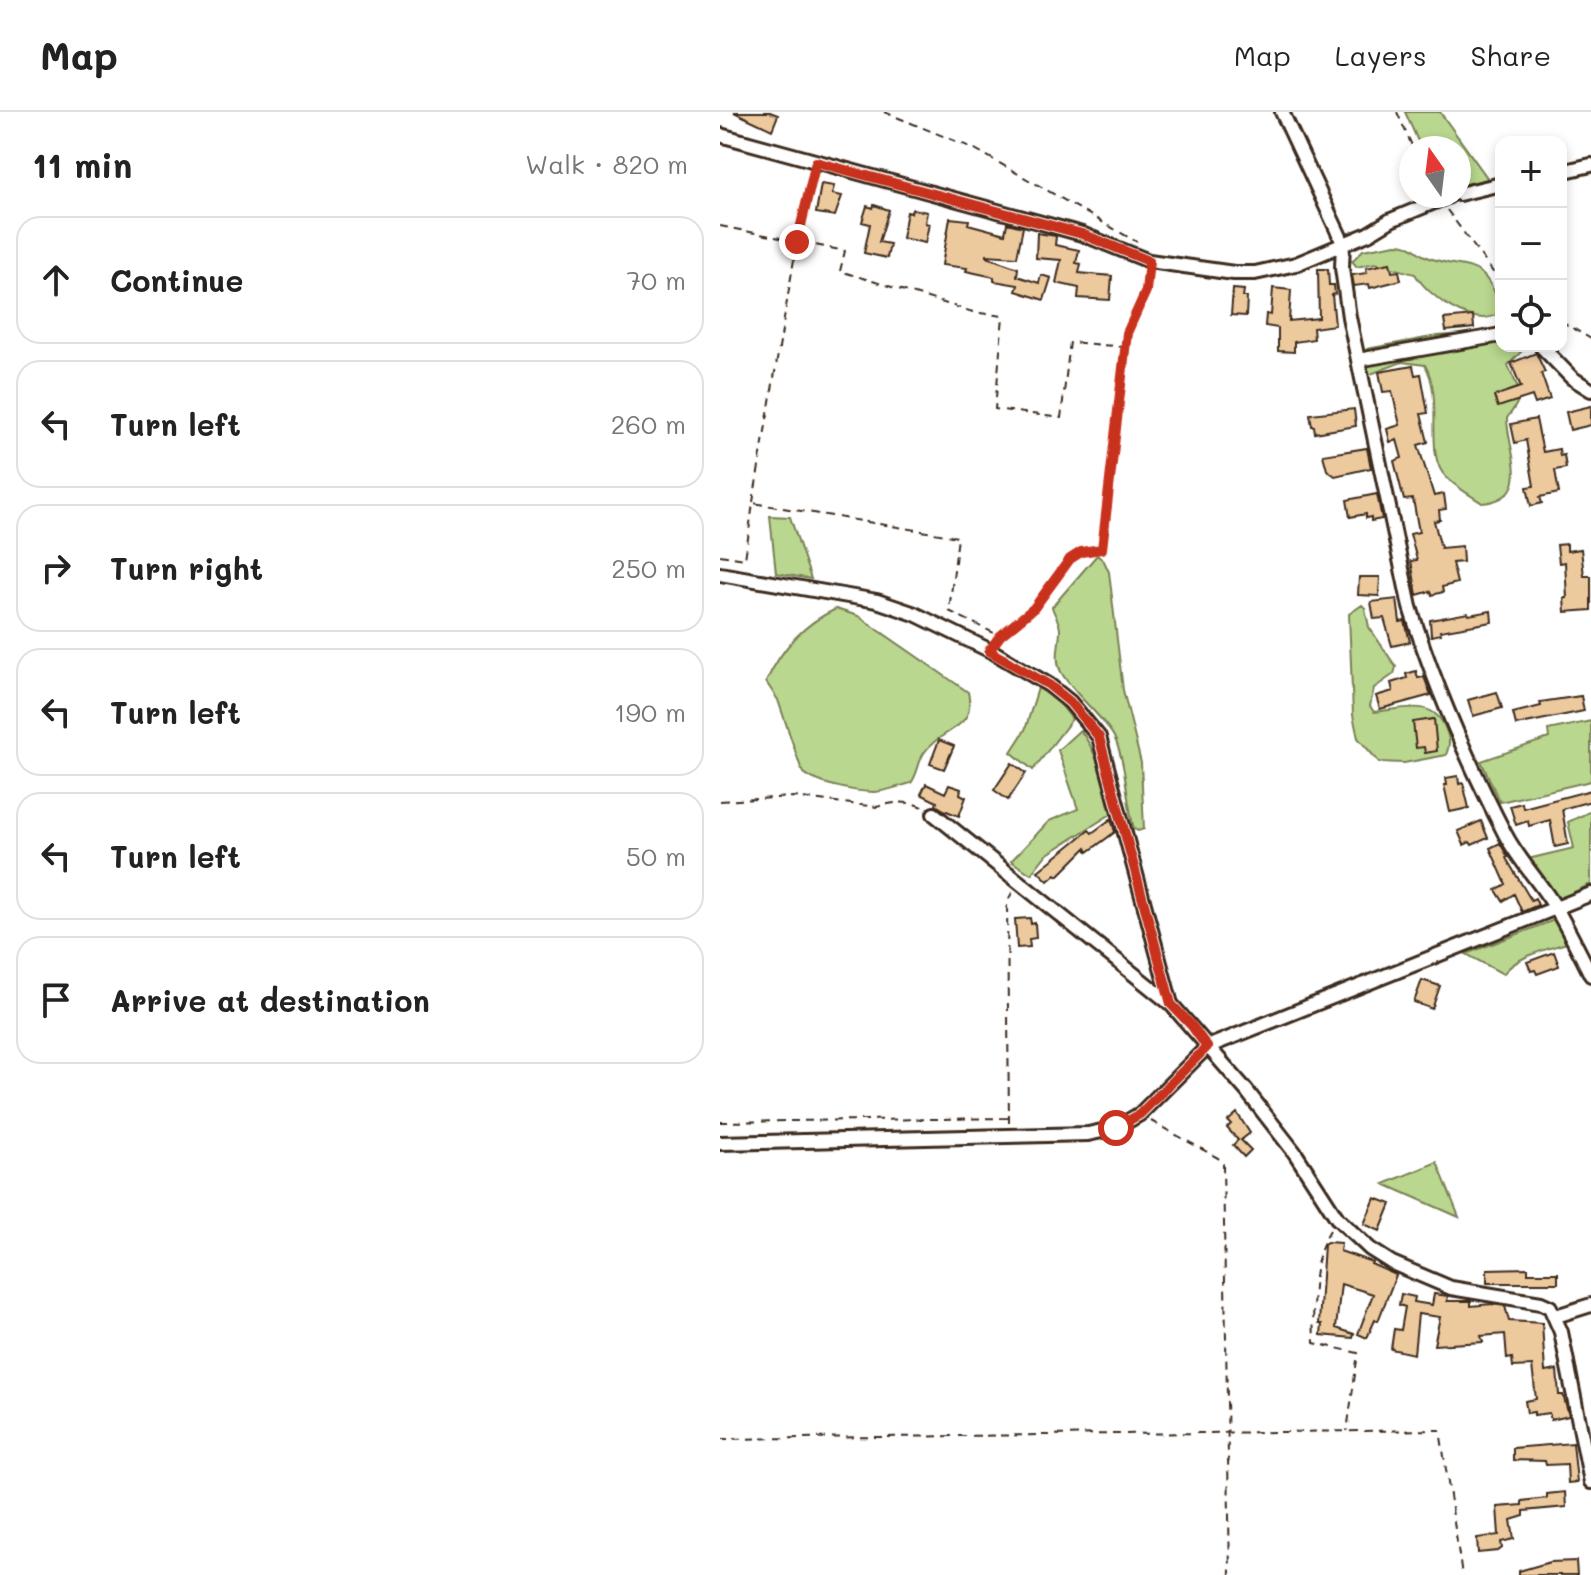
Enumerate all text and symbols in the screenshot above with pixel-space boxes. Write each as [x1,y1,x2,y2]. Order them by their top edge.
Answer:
text: Map [40,30,118,80]
text: Map [1234,37,1291,73]
text: Layers [1335,37,1427,73]
text: Share [1471,37,1551,73]
north arrow [1399,136,1471,208]
map controls [1495,136,1567,352]
button: + [1495,136,1567,208]
text: 11 min [32,142,132,187]
text: Walk · 820 m [525,147,688,181]
button: − [1495,208,1567,280]
route end [779,224,815,260]
icon: ahead [34,258,78,302]
text: Continue [110,260,243,300]
text: 70 m [626,263,686,297]
button: locate [1495,280,1567,352]
icon: left [34,402,78,446]
text: Turn left [110,404,241,444]
text: 260 m [611,407,686,441]
icon: right [34,546,78,590]
text: Turn right [110,548,263,588]
text: 250 m [611,551,686,585]
icon: left [34,690,78,734]
text: Turn left [110,692,241,732]
text: 190 m [614,695,686,729]
icon: left [34,834,78,878]
text: Turn left [110,836,241,876]
text: 50 m [626,839,686,873]
icon: arrive [34,978,78,1022]
text: Arrive at destination [110,980,430,1020]
route start [1098,1110,1134,1146]

